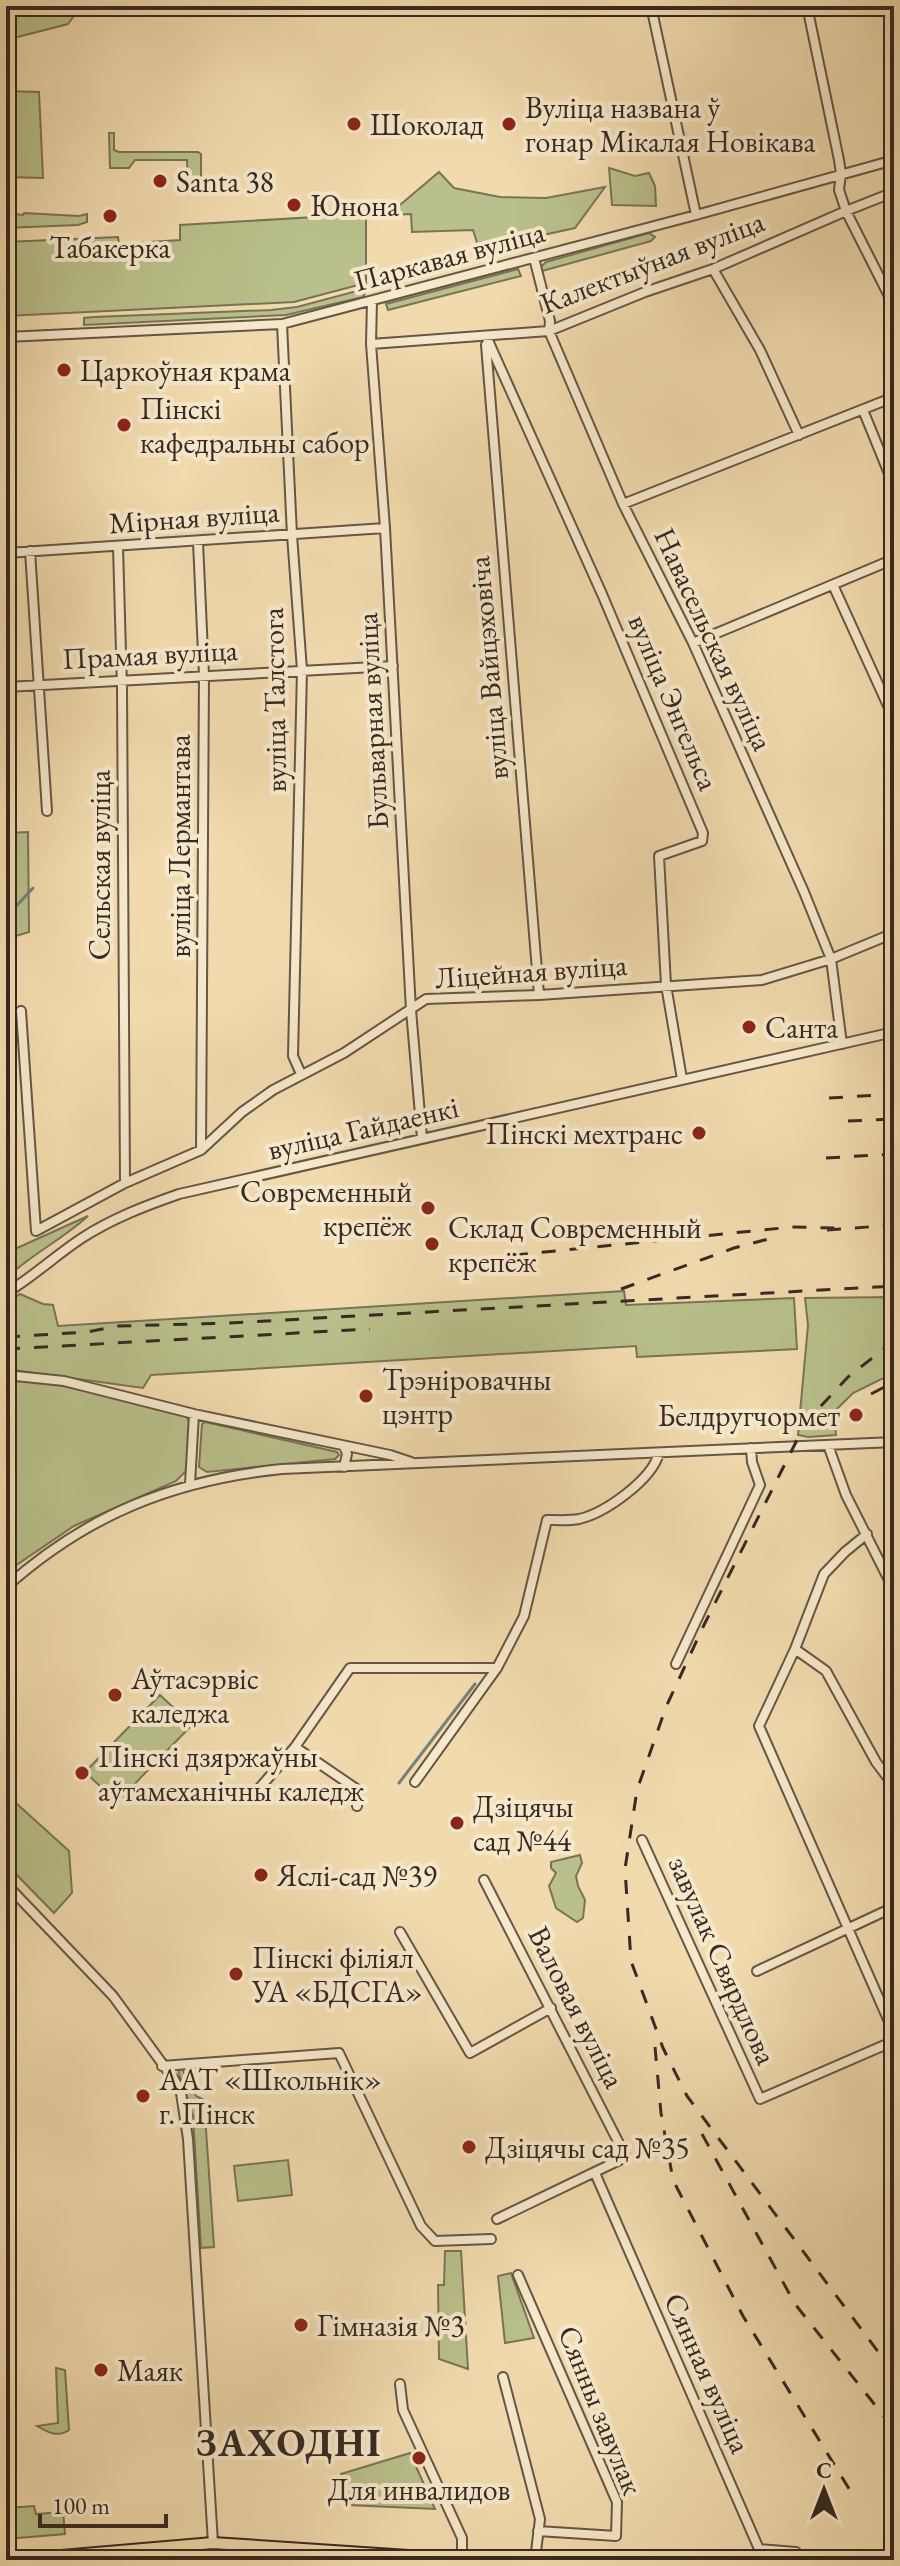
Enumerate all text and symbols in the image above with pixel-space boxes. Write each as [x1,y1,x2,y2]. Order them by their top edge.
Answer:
place label: Вуліца названа ў гонар Мікалая Новікава [525,88,815,161]
place label: Шоколад [370,105,484,144]
marker: Шоколад [345,115,363,133]
marker: Вуліца названа ў гонар Мікалая Новікава [500,115,518,133]
place label: Santa 38 [176,162,274,201]
marker: Santa 38 [151,172,169,190]
place label: Юнона [310,186,399,225]
marker: Юнона [285,196,303,214]
street label: Калектыўная вуліца [534,201,770,323]
marker: Табакерка [101,207,119,225]
street label: Паркавая вуліца [349,212,549,300]
place label: Табакерка [50,228,170,267]
place label: Царкоўная крама [80,351,291,390]
marker: Царкоўная крама [55,361,73,379]
place label: Пінскі кафедральны сабор [140,389,370,462]
marker: Пінскі кафедральны сабор [115,416,133,434]
street label: Мірная вуліца [107,492,281,542]
street label: Навасельская вуліца [645,521,783,757]
street label: вуліца Вайцэховіча [459,555,517,781]
street label: вуліца Талстога [253,607,295,793]
street label: вуліца Энгельса [619,608,729,796]
street label: Бульварная вуліца [347,612,397,830]
street label: Прамая вуліца [61,630,239,678]
street label: вуліца Лермантава [160,734,199,958]
street label: Сельская вуліца [80,770,119,960]
street label: Ліцейная вуліца [434,945,628,997]
place label: Санта [765,1008,838,1047]
marker: Санта [740,1018,758,1036]
street label: вуліца Гайдаенкі [264,1087,462,1169]
place label: Пінскі мехтранс [486,1114,683,1153]
marker: Пінскі мехтранс [690,1124,708,1142]
place label: Современный крепёж [240,1172,412,1245]
marker: Современный крепёж [419,1199,437,1217]
place label: Склад Современный крепёж [448,1208,702,1281]
marker: Склад Современный крепёж [423,1235,441,1253]
place label: Трэніровачны цэнтр [382,1360,551,1433]
marker: Трэніровачны цэнтр [357,1387,375,1405]
place label: Белдругчормет [658,1396,840,1435]
marker: Белдругчормет [847,1406,865,1424]
place label: Аўтасэрвіс каледжа [130,1659,259,1732]
marker: Аўтасэрвіс каледжа [106,1686,124,1704]
place label: Пінскі дзяржаўны аўтамеханічны каледж [98,1737,365,1810]
marker: Пінскі дзяржаўны аўтамеханічны каледж [73,1764,91,1782]
place label: Дзіцячы сад №44 [473,1787,574,1860]
marker: Дзіцячы сад №44 [448,1814,466,1832]
street label: завулак Свярдлова [660,1849,786,2071]
place label: Яслі-сад №39 [276,1856,437,1895]
marker: Яслі-сад №39 [252,1866,270,1884]
street label: Валовая вуліца [519,1919,635,2095]
place label: Пінскі філіял УА «БДСГА» [251,1938,423,2011]
marker: Пінскі філіял УА «БДСГА» [227,1965,245,1983]
place label: ААТ «Школьнік» г. Пінск [158,2060,382,2133]
marker: ААТ «Школьнік» г. Пінск [134,2087,152,2105]
place label: Дзіцячы сад №35 [485,2128,690,2167]
marker: Дзіцячы сад №35 [460,2138,478,2156]
street label: Сянная вуліца [655,2287,761,2459]
place label: Гімназія №3 [317,2306,465,2345]
marker: Гімназія №3 [292,2316,310,2334]
street label: Сянны завулак [549,2320,653,2500]
place label: Маяк [117,2351,183,2390]
marker: Маяк [92,2361,110,2379]
district label: ЗАХОДНІ [196,2418,382,2467]
marker: Для инвалидов [410,2449,428,2467]
north arrow [784,2450,864,2530]
text: С [816,2456,832,2485]
place label: Для инвалидов [328,2470,510,2509]
scale bar [40,2478,166,2528]
text: 100 m [52,2490,110,2521]

